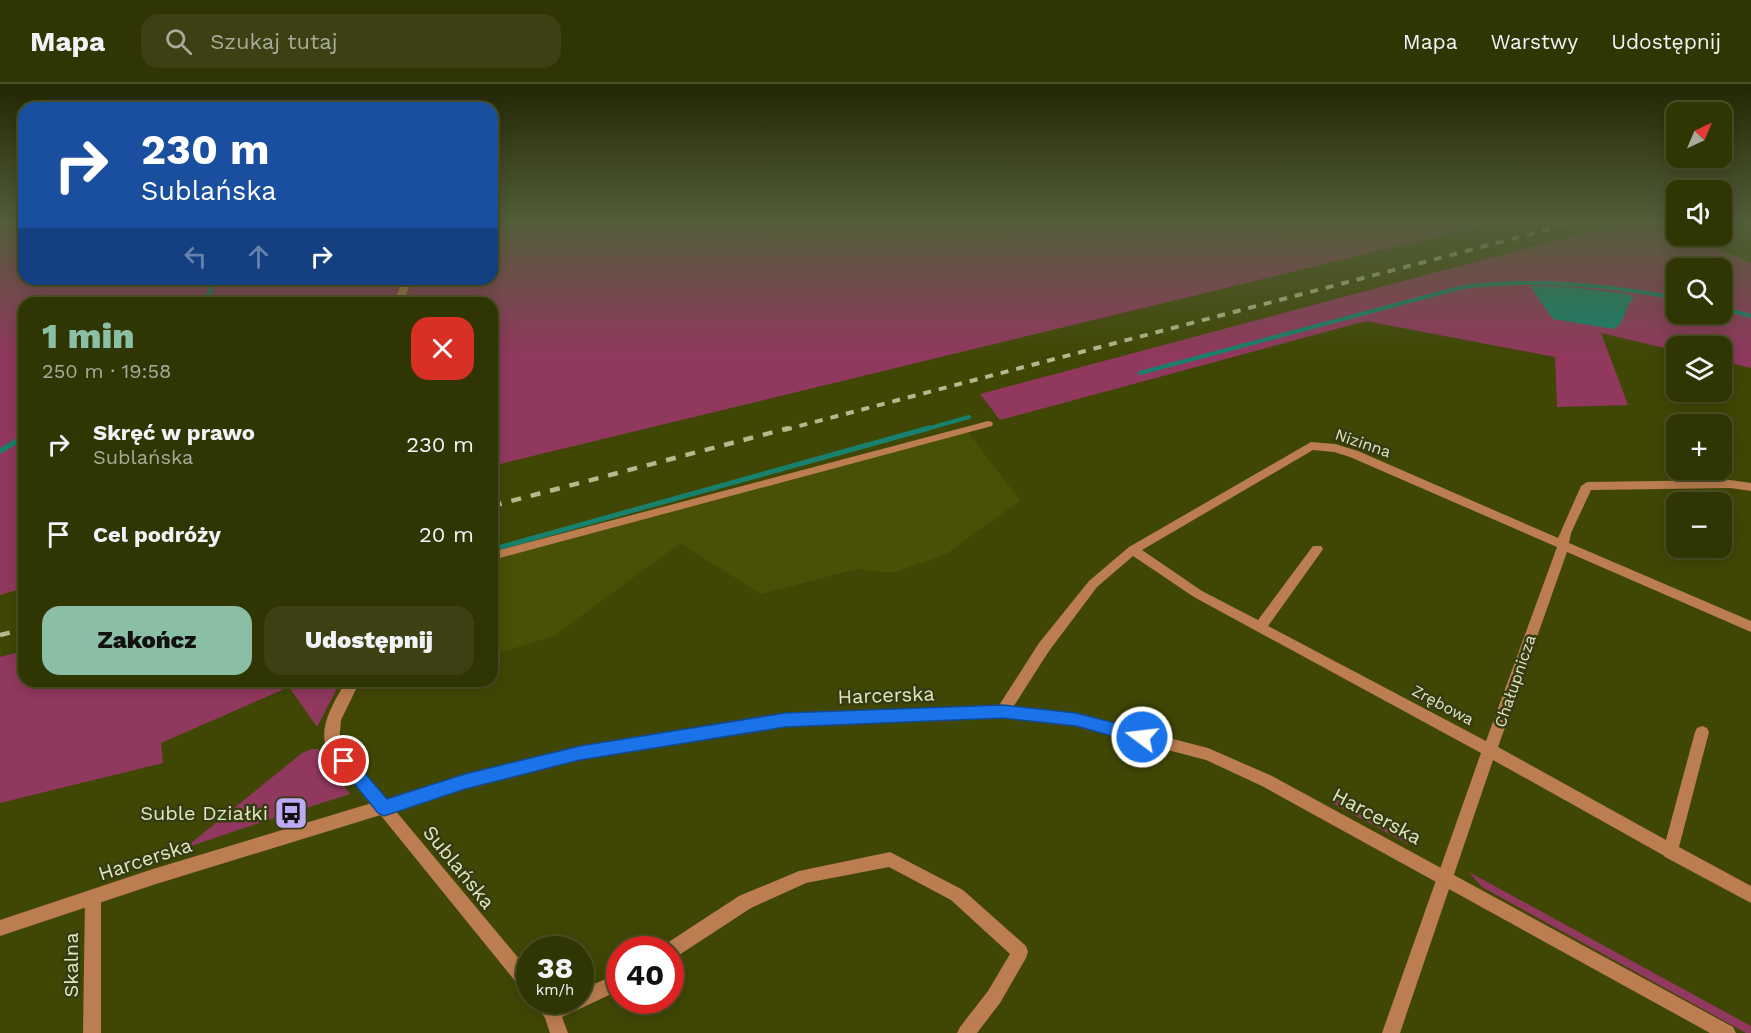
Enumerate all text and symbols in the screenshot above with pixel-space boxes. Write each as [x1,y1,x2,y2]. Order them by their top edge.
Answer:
search box [141,14,561,68]
text: Mapa [30,25,105,58]
icon: search [162,25,195,58]
text: Szukaj tutaj [210,29,338,54]
text: Mapa [1403,29,1458,54]
text: Warstwy [1491,29,1578,54]
text: Udostępnij [1611,29,1721,54]
north arrow [1666,102,1732,168]
map controls [1666,102,1732,558]
text: 230 m [141,125,270,174]
icon: right [42,126,120,204]
text: Sublańska [141,175,277,207]
button: sound [1666,180,1732,246]
icon: left [179,240,212,273]
icon: ahead [242,240,275,273]
icon: right [305,240,338,273]
button: search [1666,258,1732,324]
text: 1 min [42,315,135,357]
button: close [411,317,474,380]
button: layers [1666,336,1732,402]
text: 250 m · 19:58 [42,359,171,383]
button: + [1666,414,1732,480]
text: Skręć w prawo [93,420,255,445]
street label: Nizinna [1333,425,1393,461]
icon: right [42,428,75,461]
text: 230 m [406,432,474,457]
text: Sublańska [93,445,193,469]
button: − [1666,492,1732,558]
icon: arrive [42,518,75,551]
text: Cel podróży [93,522,221,547]
text: 20 m [419,522,474,547]
button: Zakończ [42,606,252,675]
button: Udostępnij [264,606,474,675]
street label: Chałupnicza [1490,632,1540,730]
street label: Harcerska [837,681,935,709]
street label: Zrębowa [1409,681,1477,729]
position arrow [1110,705,1174,769]
pin [318,735,369,786]
icon: arrive [327,744,360,777]
street label: Harcerska [1328,783,1426,849]
bus stop icon: Suble Działki [273,795,309,831]
place label: Suble Działki [140,801,268,825]
street label: Sublańska [418,820,500,914]
street label: Harcerska [95,833,195,885]
street label: Skalna [59,932,83,998]
speed limit sign: 40 [606,936,684,1014]
text: 38 [537,950,573,985]
text: km/h [536,981,574,999]

